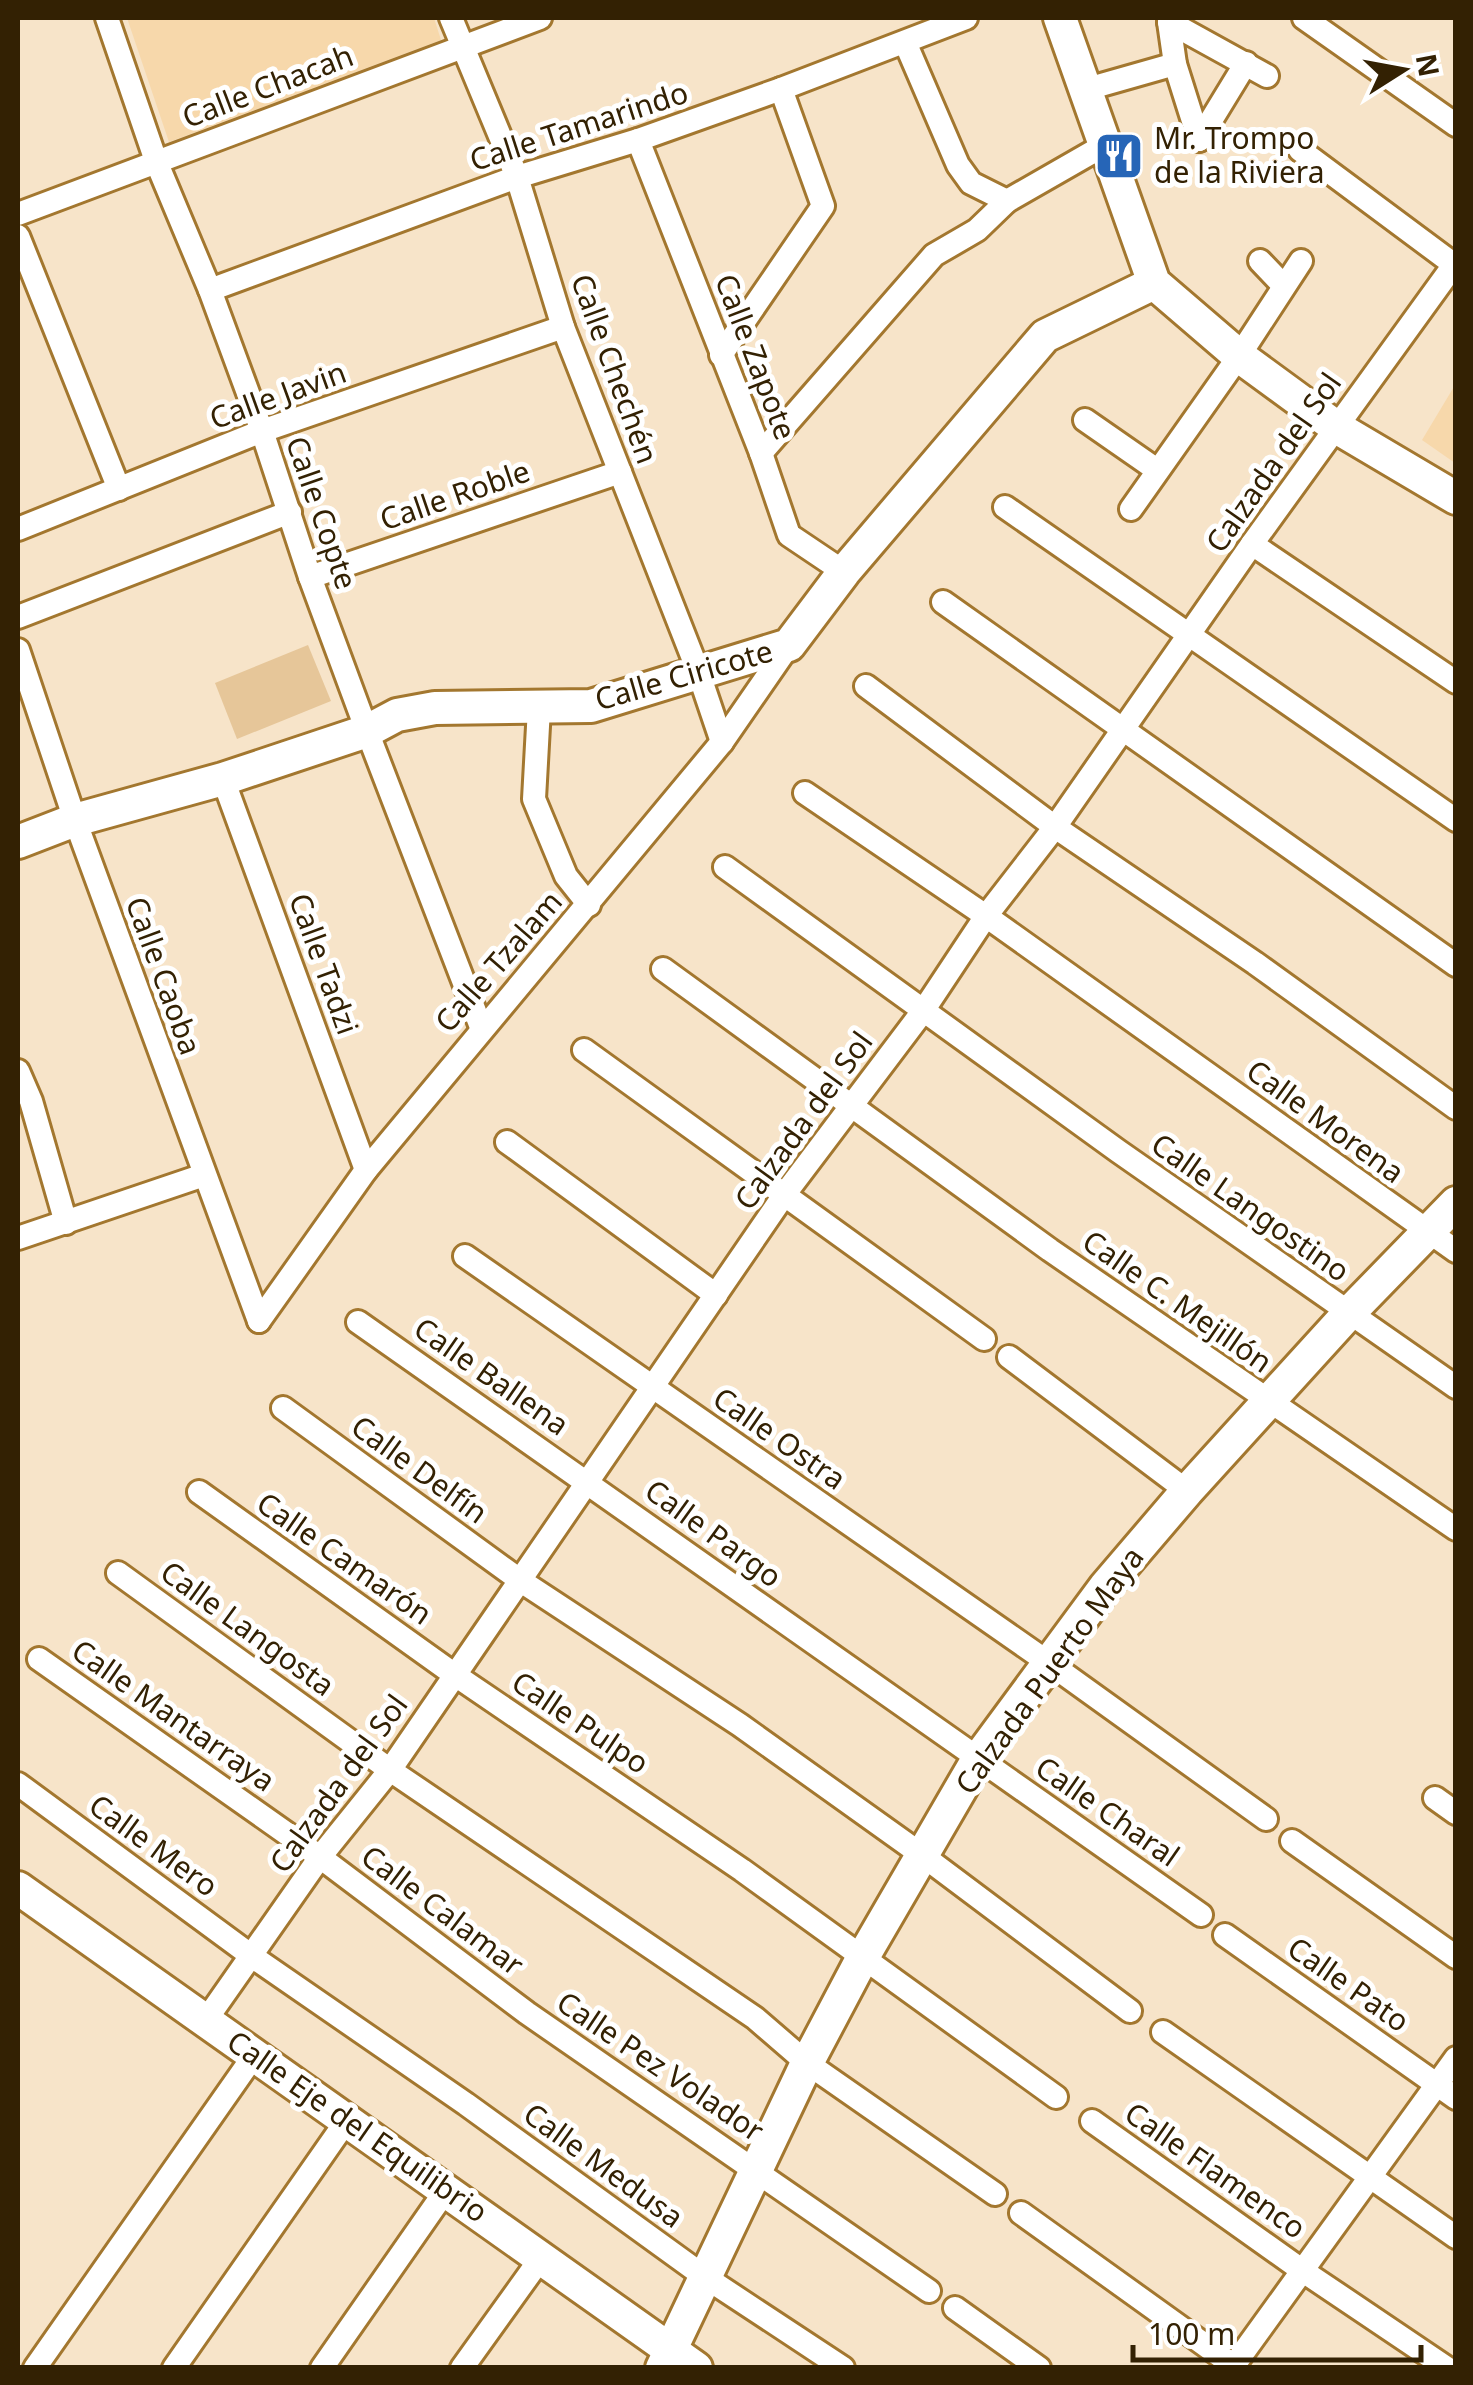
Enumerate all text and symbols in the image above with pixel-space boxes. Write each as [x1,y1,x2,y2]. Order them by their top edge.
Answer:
north arrow [1353,20,1453,120]
street label: Calle Chacah [176,34,359,137]
text: N [1408,50,1449,80]
street label: Calle Tamarindo [464,71,693,180]
place label: Mr. Trompo de la Riviera [1154,117,1324,192]
restaurant icon: Mr. Trompo de la Riviera [1093,130,1145,182]
street label: Calle Chechén [562,268,669,469]
street label: Calle Zapote [706,268,807,445]
street label: Calle Javin [204,351,351,438]
street label: Calzada del Sol [1196,364,1350,560]
street label: Calle Copte [277,431,368,595]
street label: Calle Roble [374,450,535,539]
street label: Calle Ciricote [590,630,777,720]
street label: Calle Tzalam [425,882,571,1041]
street label: Calle Tadzi [280,887,369,1040]
street label: Calle Caoba [117,891,212,1060]
street label: Calzada del Sol [724,1023,881,1217]
street label: Calle Morena [1239,1050,1413,1192]
street label: Calle Langostino [1144,1123,1358,1290]
street label: Calle C. Mejillón [1075,1220,1281,1381]
street label: Calle Ballena [406,1307,577,1444]
street label: Calle Ostra [705,1377,854,1499]
street label: Calle Delfín [343,1405,496,1532]
street label: Calle Pargo [637,1469,791,1596]
street label: Calle Camarón [249,1482,441,1633]
street label: Calzada Puerto Maya [945,1538,1153,1802]
street label: Calle Langosta [153,1551,343,1705]
street label: Calle Mantarraya [64,1629,284,1800]
street label: Calle Pulpo [504,1661,657,1783]
street label: Calzada del Sol [259,1686,416,1880]
street label: Calle Charal [1028,1746,1188,1875]
street label: Calle Mero [81,1784,227,1905]
street label: Calle Calamar [353,1835,533,1984]
street label: Calle Pato [1280,1927,1418,2041]
street label: Calle Pez Volador [549,1981,773,2150]
street label: Calle Eje del Equilibrio [219,2020,496,2231]
street label: Calle Flamenco [1117,2092,1315,2247]
street label: Calle Medusa [516,2093,692,2237]
scale bar [1133,2300,1420,2362]
text: 100 m [1148,2313,1235,2354]

